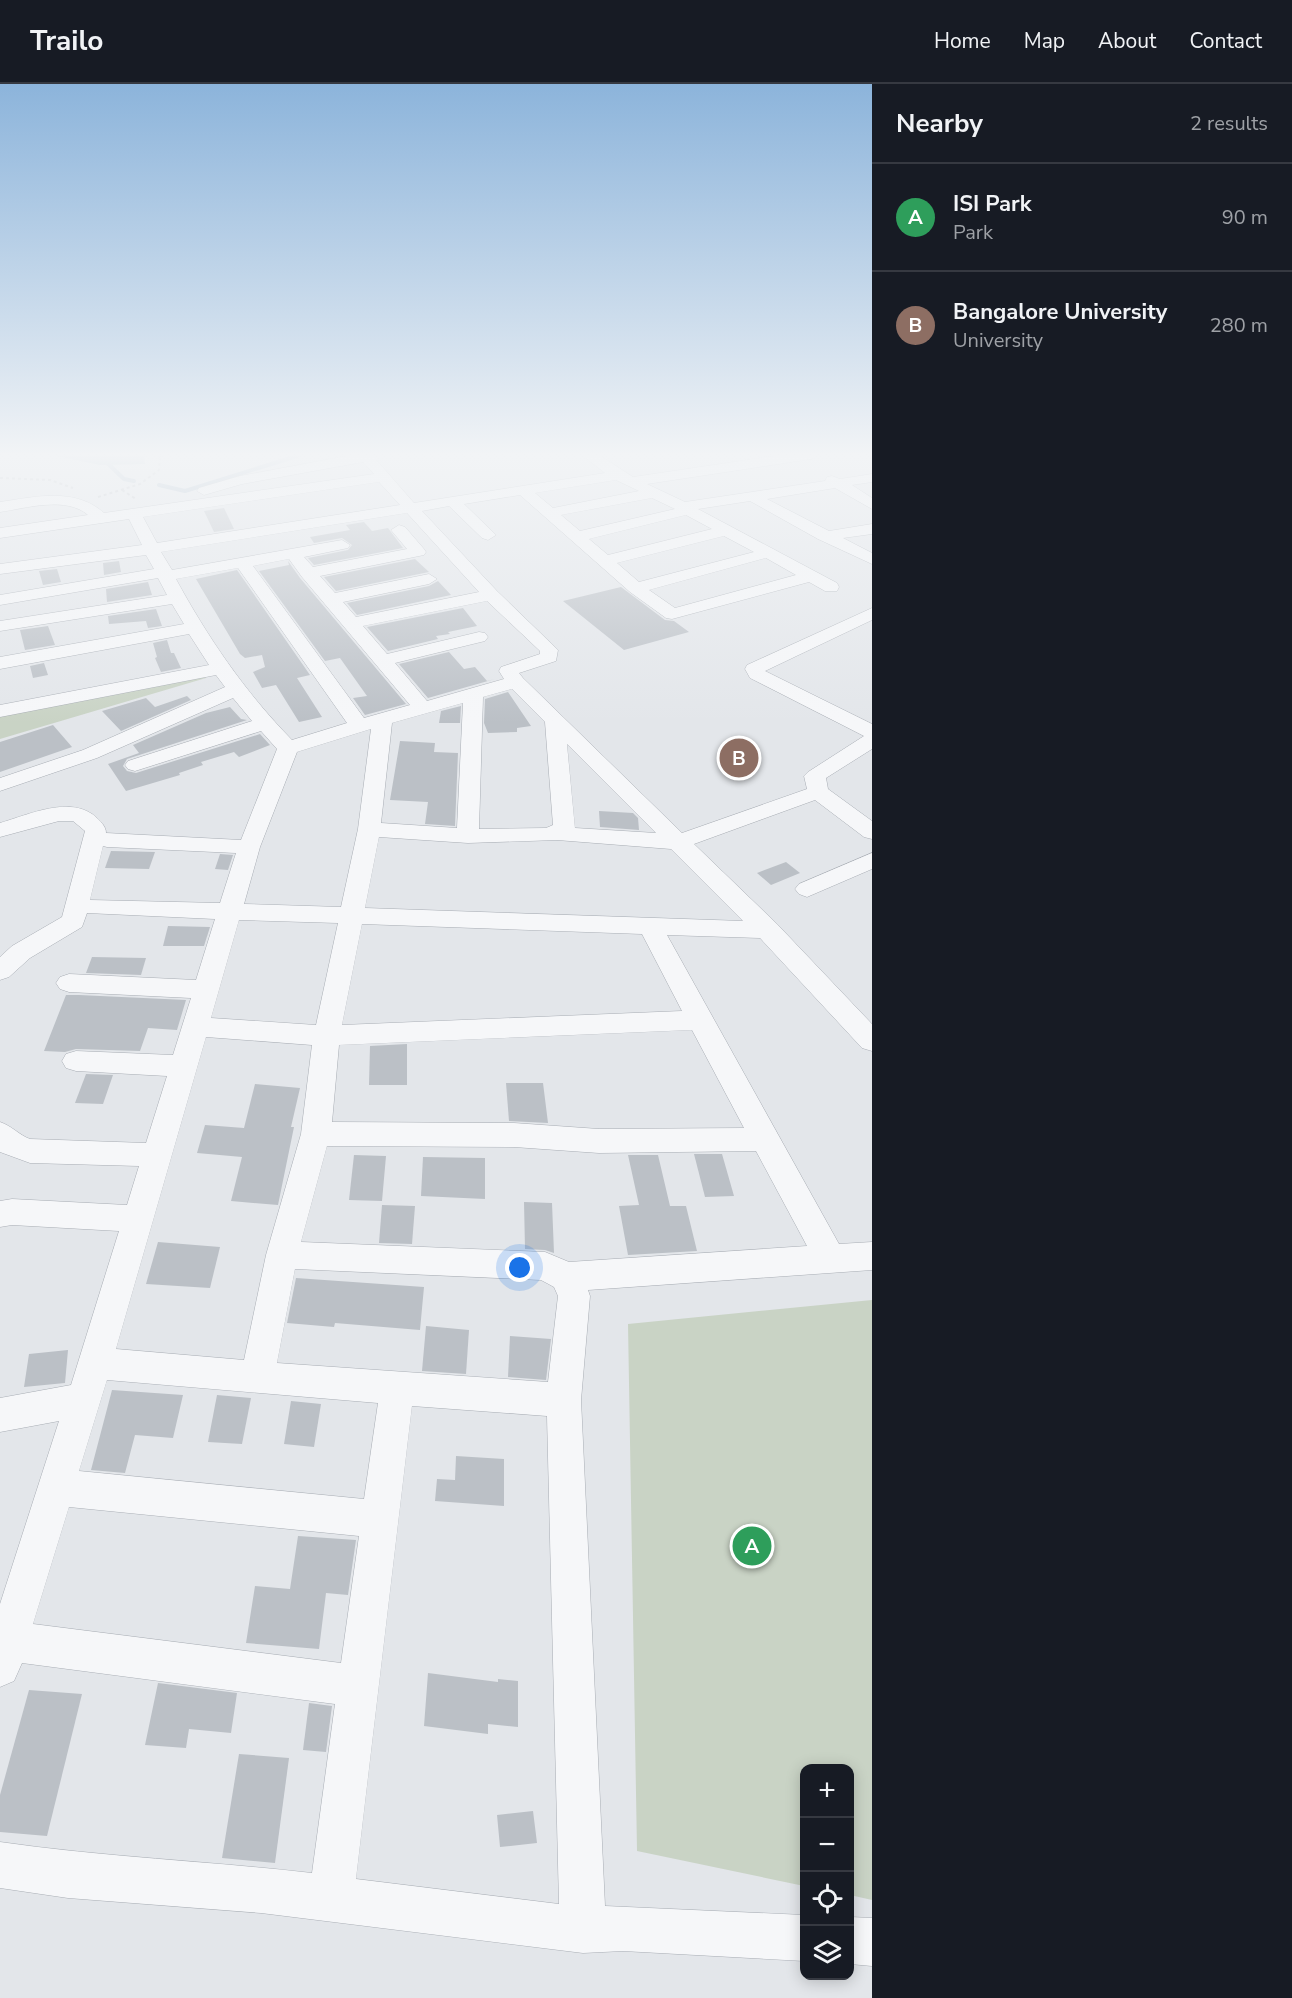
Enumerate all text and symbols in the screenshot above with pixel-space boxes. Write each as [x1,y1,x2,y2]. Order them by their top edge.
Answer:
text: Trailo [30,22,103,60]
text: Home [934,27,991,55]
text: Map [1024,27,1065,55]
text: About [1098,27,1156,55]
text: Contact [1189,27,1262,55]
text: Nearby [896,106,983,141]
text: 2 results [1190,110,1268,137]
text: ISI Park [953,189,1031,219]
text: A [908,204,923,231]
text: 90 m [1222,204,1268,231]
text: Park [953,219,993,246]
text: Bangalore University [953,297,1167,327]
text: B [909,312,922,339]
text: 280 m [1210,312,1268,339]
text: University [953,327,1043,354]
pin: B [720,736,758,780]
your location [505,1253,534,1282]
pin: A [732,1524,771,1568]
map controls [800,1764,854,1980]
button: + [800,1764,854,1818]
button: − [800,1818,854,1872]
button: locate [800,1872,854,1926]
button: layers [800,1926,854,1980]

